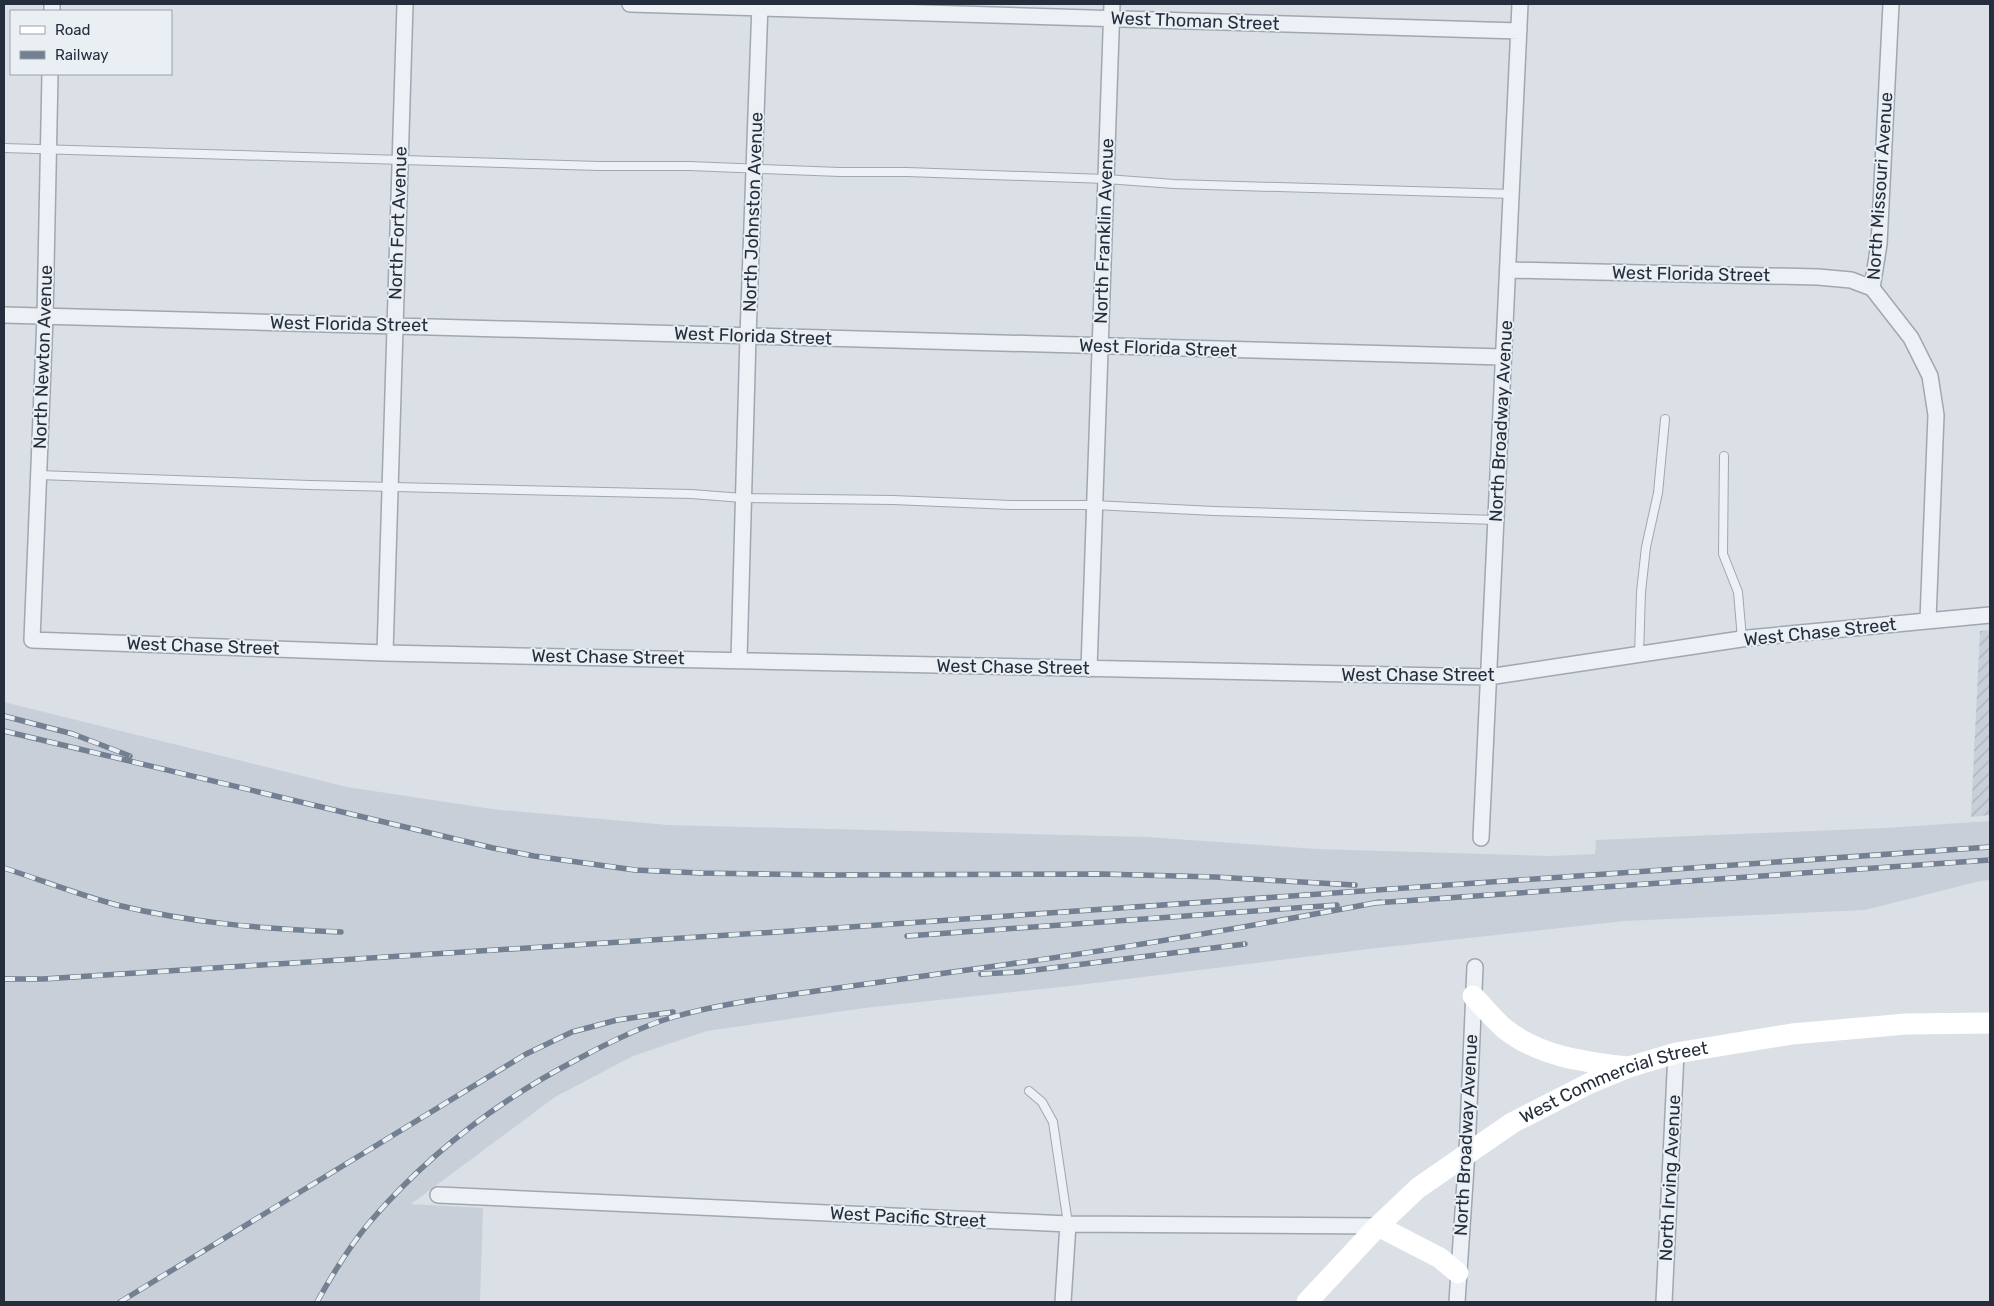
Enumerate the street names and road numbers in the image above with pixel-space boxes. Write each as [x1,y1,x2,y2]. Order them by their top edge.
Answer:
street label: West Thoman Street [1110,7,1280,35]
street label: North Missouri Avenue [1862,91,1898,281]
street label: North Johnston Avenue [739,112,767,312]
street label: North Franklin Avenue [1090,138,1118,324]
street label: North Fort Avenue [384,146,412,300]
street label: West Florida Street [1612,262,1770,286]
street label: North Newton Avenue [29,265,57,449]
street label: West Florida Street [270,312,428,336]
street label: North Broadway Avenue [1485,320,1517,522]
street label: West Florida Street [674,322,832,350]
street label: West Florida Street [1079,334,1237,362]
street label: West Chase Street [1743,613,1897,651]
street label: West Chase Street [126,632,280,660]
street label: West Chase Street [531,645,685,669]
street label: West Chase Street [936,655,1090,679]
street label: West Chase Street [1341,664,1495,686]
street label: North Broadway Avenue [1450,1034,1482,1236]
street label: West Commercial Street [1516,1037,1710,1128]
street label: North Irving Avenue [1655,1094,1685,1262]
street label: West Pacific Street [829,1202,987,1232]

